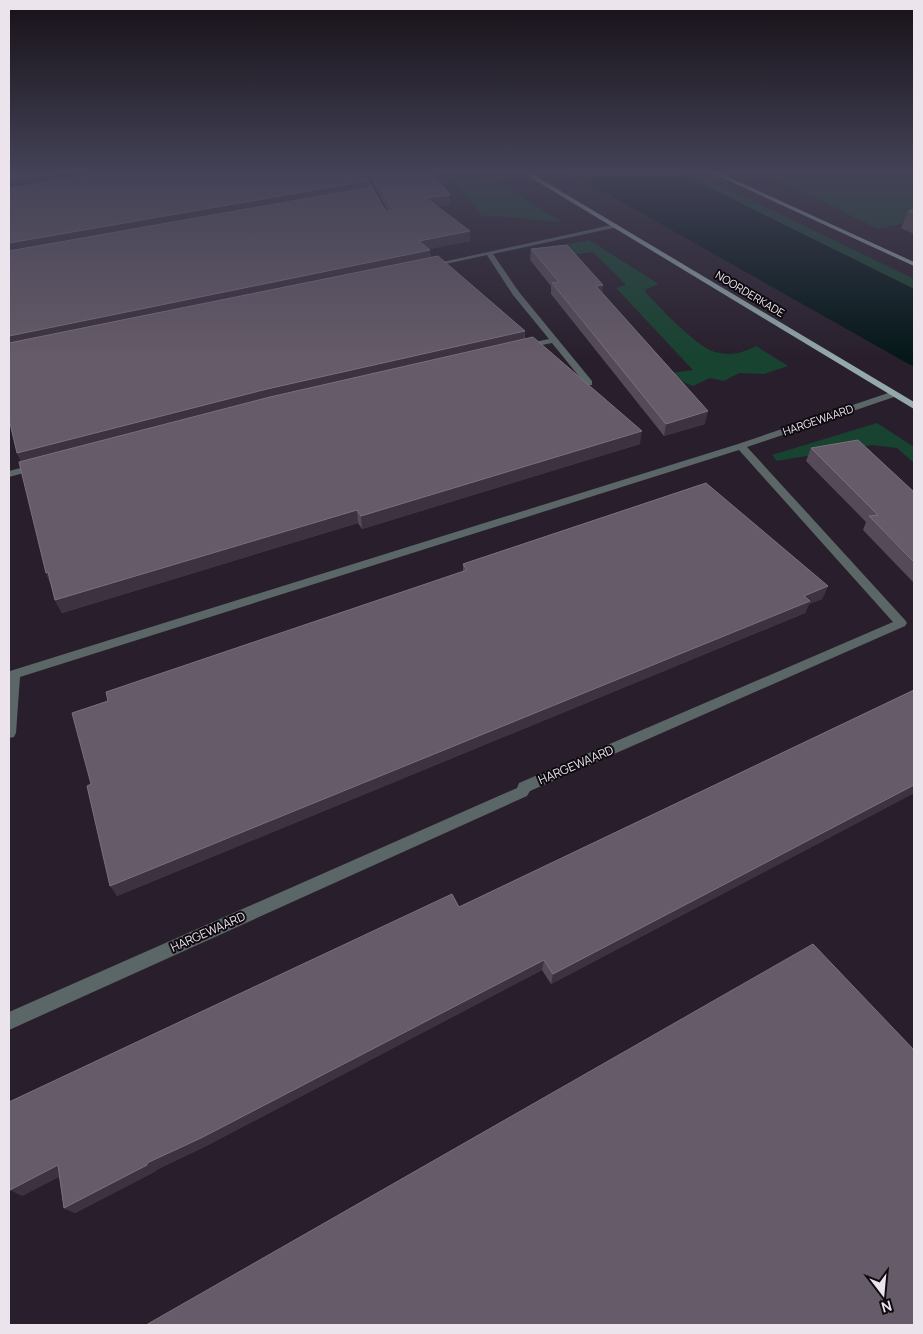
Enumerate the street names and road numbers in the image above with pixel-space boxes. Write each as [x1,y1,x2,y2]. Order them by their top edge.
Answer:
street label: NOORDERKADE [713,267,788,320]
street label: HARGEWAARD [781,400,855,439]
street label: HARGEWAARD [536,741,616,788]
street label: HARGEWAARD [168,907,248,956]

